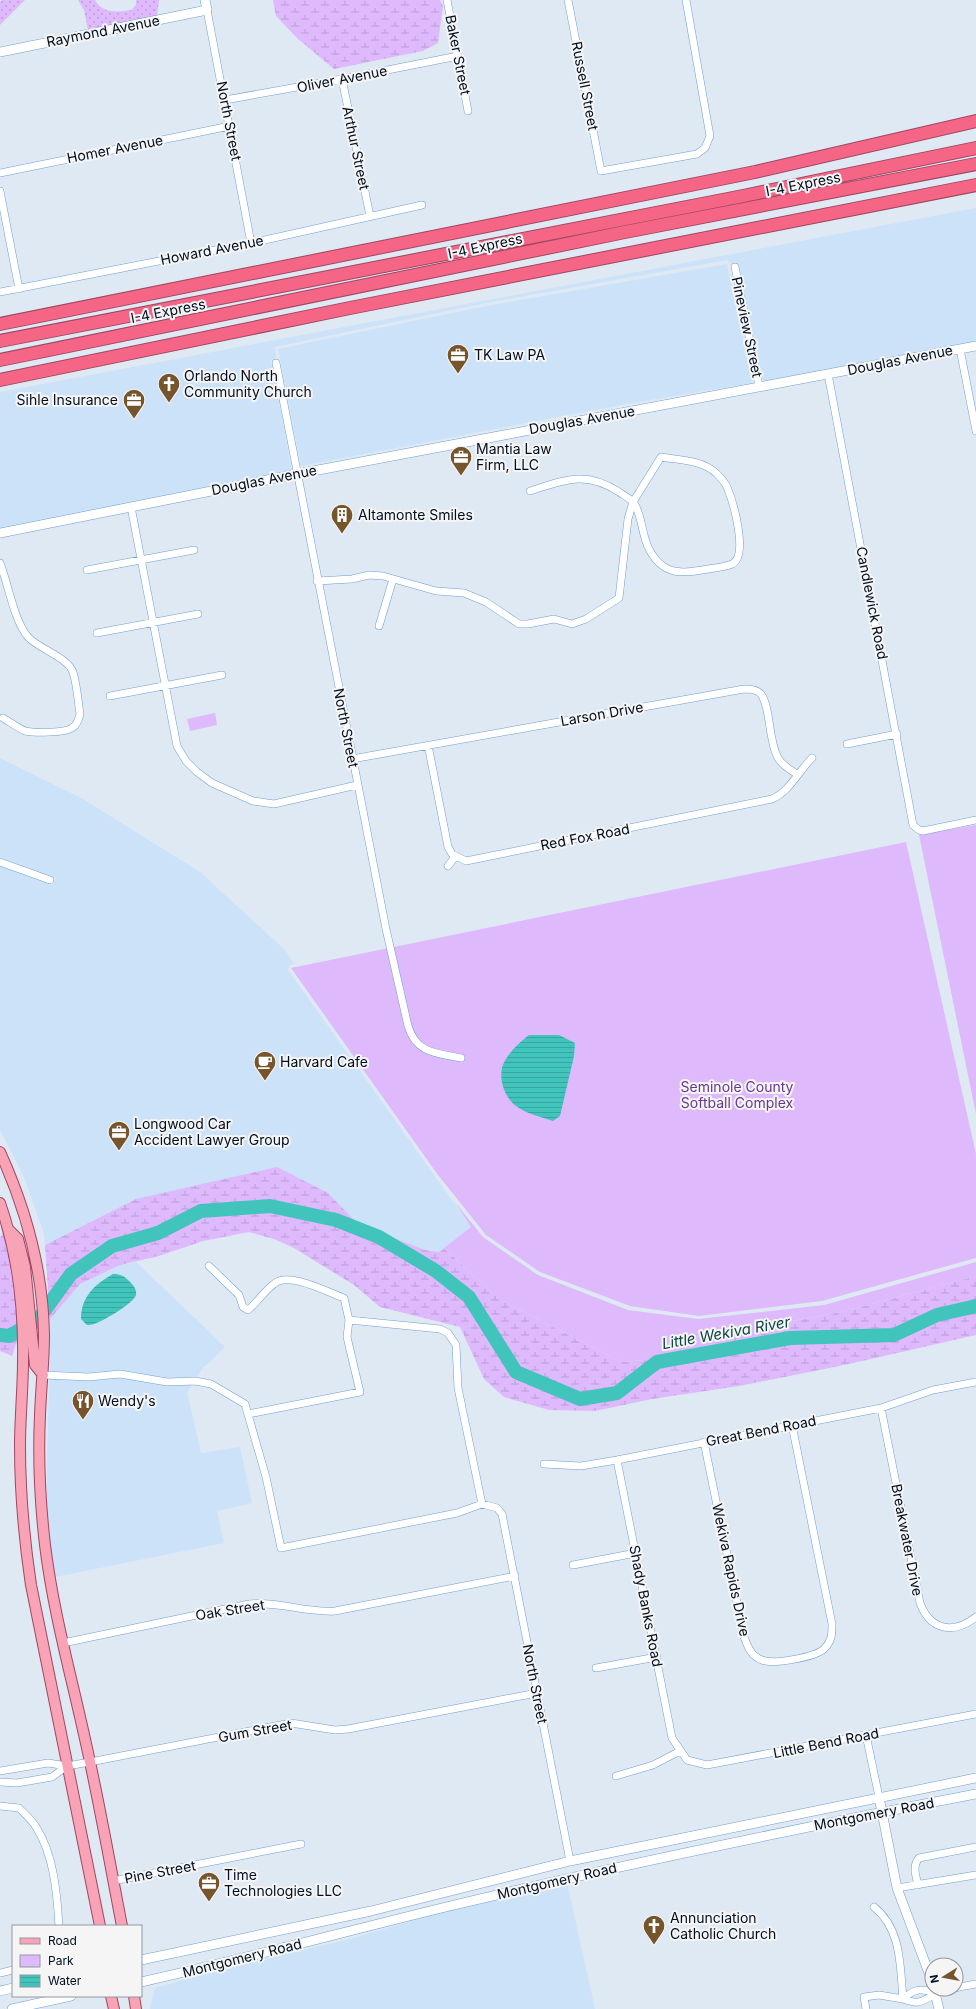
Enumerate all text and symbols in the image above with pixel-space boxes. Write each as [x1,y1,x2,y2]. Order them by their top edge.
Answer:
street label: Raymond Avenue [45,11,161,50]
street label: Baker Street [442,13,475,97]
street label: Russell Street [569,40,603,132]
street label: Oliver Avenue [295,61,389,96]
street label: North Street [213,80,246,163]
street label: Arthur Street [339,105,374,192]
street label: Homer Avenue [65,131,164,166]
street label: I-4 Express [764,168,842,199]
street label: I-4 Express [446,229,524,262]
street label: Howard Avenue [159,231,265,268]
street label: Pineview Street [729,275,767,379]
street label: I-4 Express [129,295,207,326]
street label: Douglas Avenue [846,341,954,378]
office icon: TK Law PA [445,342,471,375]
place label: TK Law PA [474,346,545,363]
place label: Orlando North Community Church [184,367,312,400]
church icon: Orlando North Community Church [156,371,182,404]
office icon: Sihle Insurance [121,387,147,420]
place label: Sihle Insurance [17,391,118,408]
street label: Douglas Avenue [528,402,636,437]
place label: Mantia Law Firm, LLC [476,440,552,473]
office icon: Mantia Law Firm, LLC [448,444,474,477]
street label: Douglas Avenue [210,461,318,498]
building icon: Altamonte Smiles [329,502,355,535]
place label: Altamonte Smiles [358,506,473,523]
street label: Candlewick Road [853,545,892,661]
street label: North Street [330,687,363,770]
street label: Larson Drive [559,698,645,729]
street label: Red Fox Road [539,820,631,853]
cafe icon: Harvard Cafe [252,1049,278,1082]
place label: Harvard Cafe [280,1053,368,1070]
park label: Seminole County Softball Complex [681,1078,794,1111]
place label: Longwood Car Accident Lawyer Group [134,1115,290,1148]
office icon: Longwood Car Accident Lawyer Group [106,1119,132,1152]
water label: Little Wekiva River [660,1312,792,1353]
restaurant icon: Wendy's [70,1388,96,1421]
place label: Wendy's [98,1392,156,1409]
street label: Great Bend Road [704,1411,818,1450]
street label: Breakwater Drive [888,1482,927,1597]
street label: Wekiva Rapids Drive [709,1502,754,1638]
street label: Shady Banks Road [626,1544,667,1668]
street label: Oak Street [194,1596,266,1623]
street label: North Street [519,1643,552,1726]
street label: Gum Street [217,1716,293,1745]
street label: Little Bend Road [772,1724,880,1761]
street label: Montgomery Road [812,1794,936,1834]
street label: Pine Street [123,1856,197,1887]
street label: Montgomery Road [495,1858,618,1903]
place label: Time Technologies LLC [224,1866,342,1899]
office icon: Time Technologies LLC [196,1870,222,1903]
place label: Annunciation Catholic Church [670,1909,776,1942]
church icon: Annunciation Catholic Church [641,1913,667,1946]
legend [12,1925,142,1997]
text: Road [48,1933,77,1948]
street label: Montgomery Road [181,1934,303,1981]
text: Park [48,1953,74,1968]
north arrow [924,1957,964,1997]
text: Water [48,1973,82,1988]
text: N [927,1973,942,1984]

